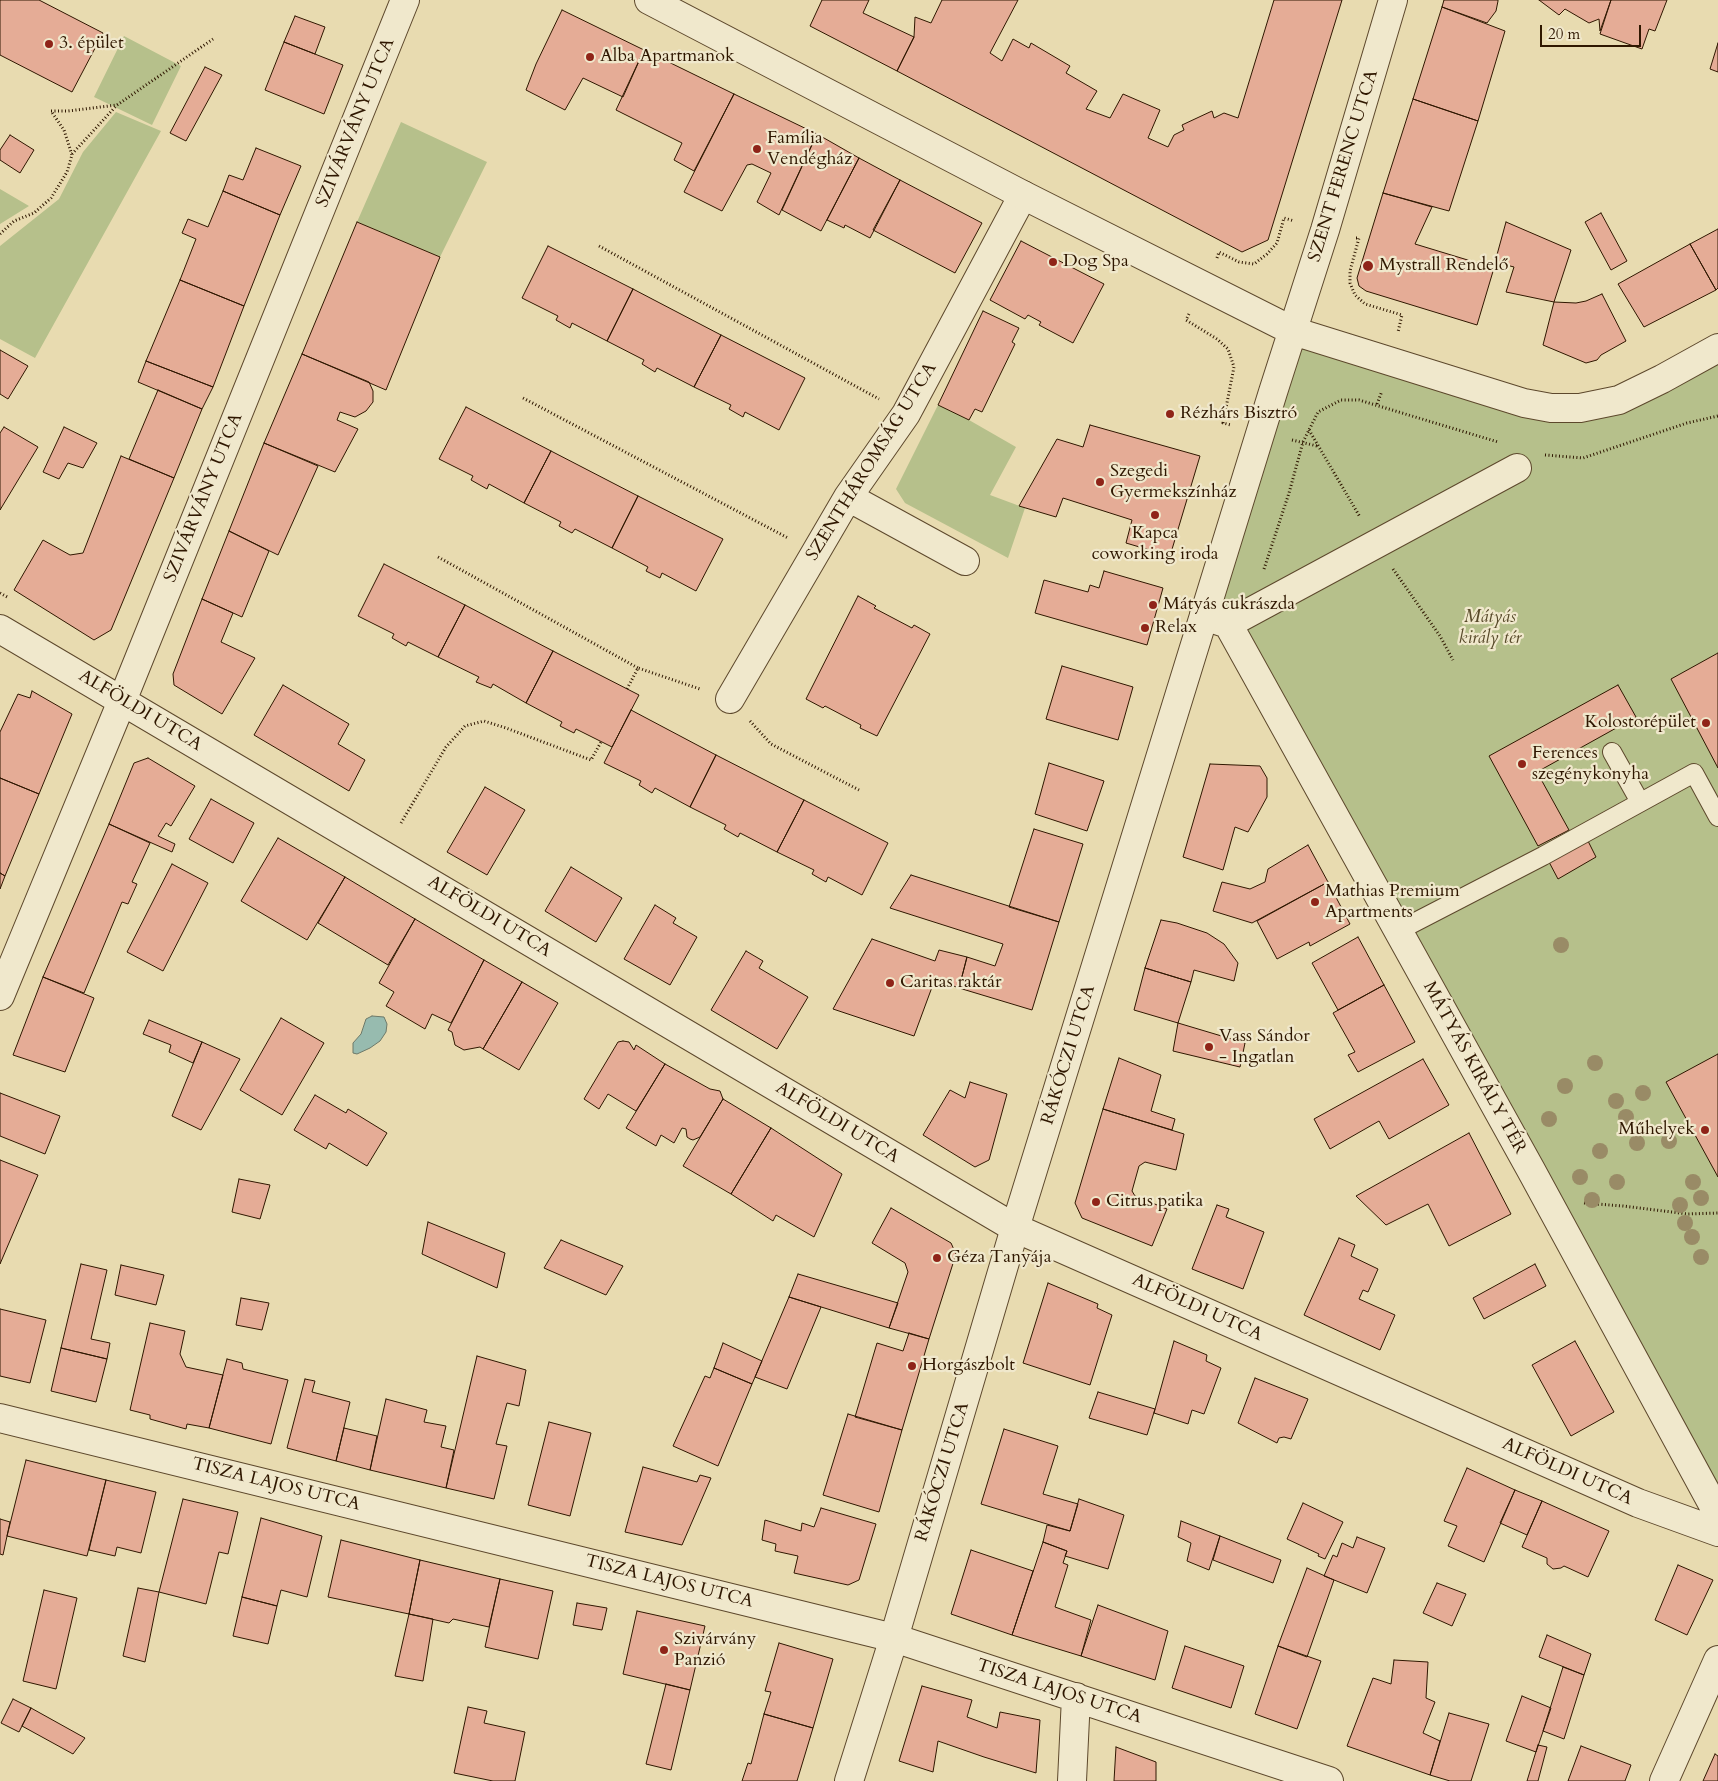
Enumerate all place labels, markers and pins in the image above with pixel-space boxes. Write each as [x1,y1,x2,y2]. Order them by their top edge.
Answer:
place label: 3. épület [59,33,124,55]
marker: 3. épület [43,38,55,50]
place label: Alba Apartmanok [600,46,735,68]
marker: Alba Apartmanok [584,51,596,63]
place label: Família Vendégház [767,128,852,170]
marker: Família Vendégház [751,143,763,155]
place label: Dog Spa [1063,251,1129,273]
place label: Mystrall Rendelő [1379,255,1508,277]
marker: Dog Spa [1047,256,1059,268]
marker: Mystrall Rendelő [1361,259,1375,273]
place label: Rézhárs Bisztró [1180,403,1297,425]
marker: Rézhárs Bisztró [1164,408,1176,420]
place label: Szegedi Gyermekszínház [1110,461,1237,504]
marker: Szegedi Gyermekszínház [1094,476,1106,488]
marker: Kapca coworking iroda [1149,509,1161,521]
place label: Kapca coworking iroda [1091,523,1219,566]
place label: Mátyás cukrászda [1163,594,1295,616]
marker: Mátyás cukrászda [1147,599,1159,611]
place label: Relax [1155,617,1197,639]
marker: Relax [1139,622,1151,634]
place label: Kolostorépület [1585,712,1696,734]
marker: Kolostorépület [1700,717,1712,729]
place label: Ferences szegénykonyha [1532,743,1649,786]
marker: Ferences szegénykonyha [1516,758,1528,770]
place label: Mathias Premium Apartments [1325,881,1460,924]
marker: Mathias Premium Apartments [1309,896,1321,908]
place label: Caritas raktár [900,972,1001,994]
marker: Caritas raktár [884,977,896,989]
place label: Vass Sándor - Ingatlan [1219,1026,1310,1068]
marker: Vass Sándor - Ingatlan [1203,1041,1215,1053]
place label: Műhelyek [1618,1119,1695,1141]
marker: Műhelyek [1699,1124,1711,1136]
place label: Citrus patika [1106,1191,1203,1213]
marker: Citrus patika [1090,1196,1102,1208]
place label: Géza Tanyája [947,1247,1051,1269]
marker: Géza Tanyája [931,1252,943,1264]
place label: Horgászbolt [922,1355,1015,1377]
marker: Horgászbolt [906,1360,918,1372]
place label: Szivárvány Panzió [674,1629,756,1672]
marker: Szivárvány Panzió [658,1644,670,1656]

